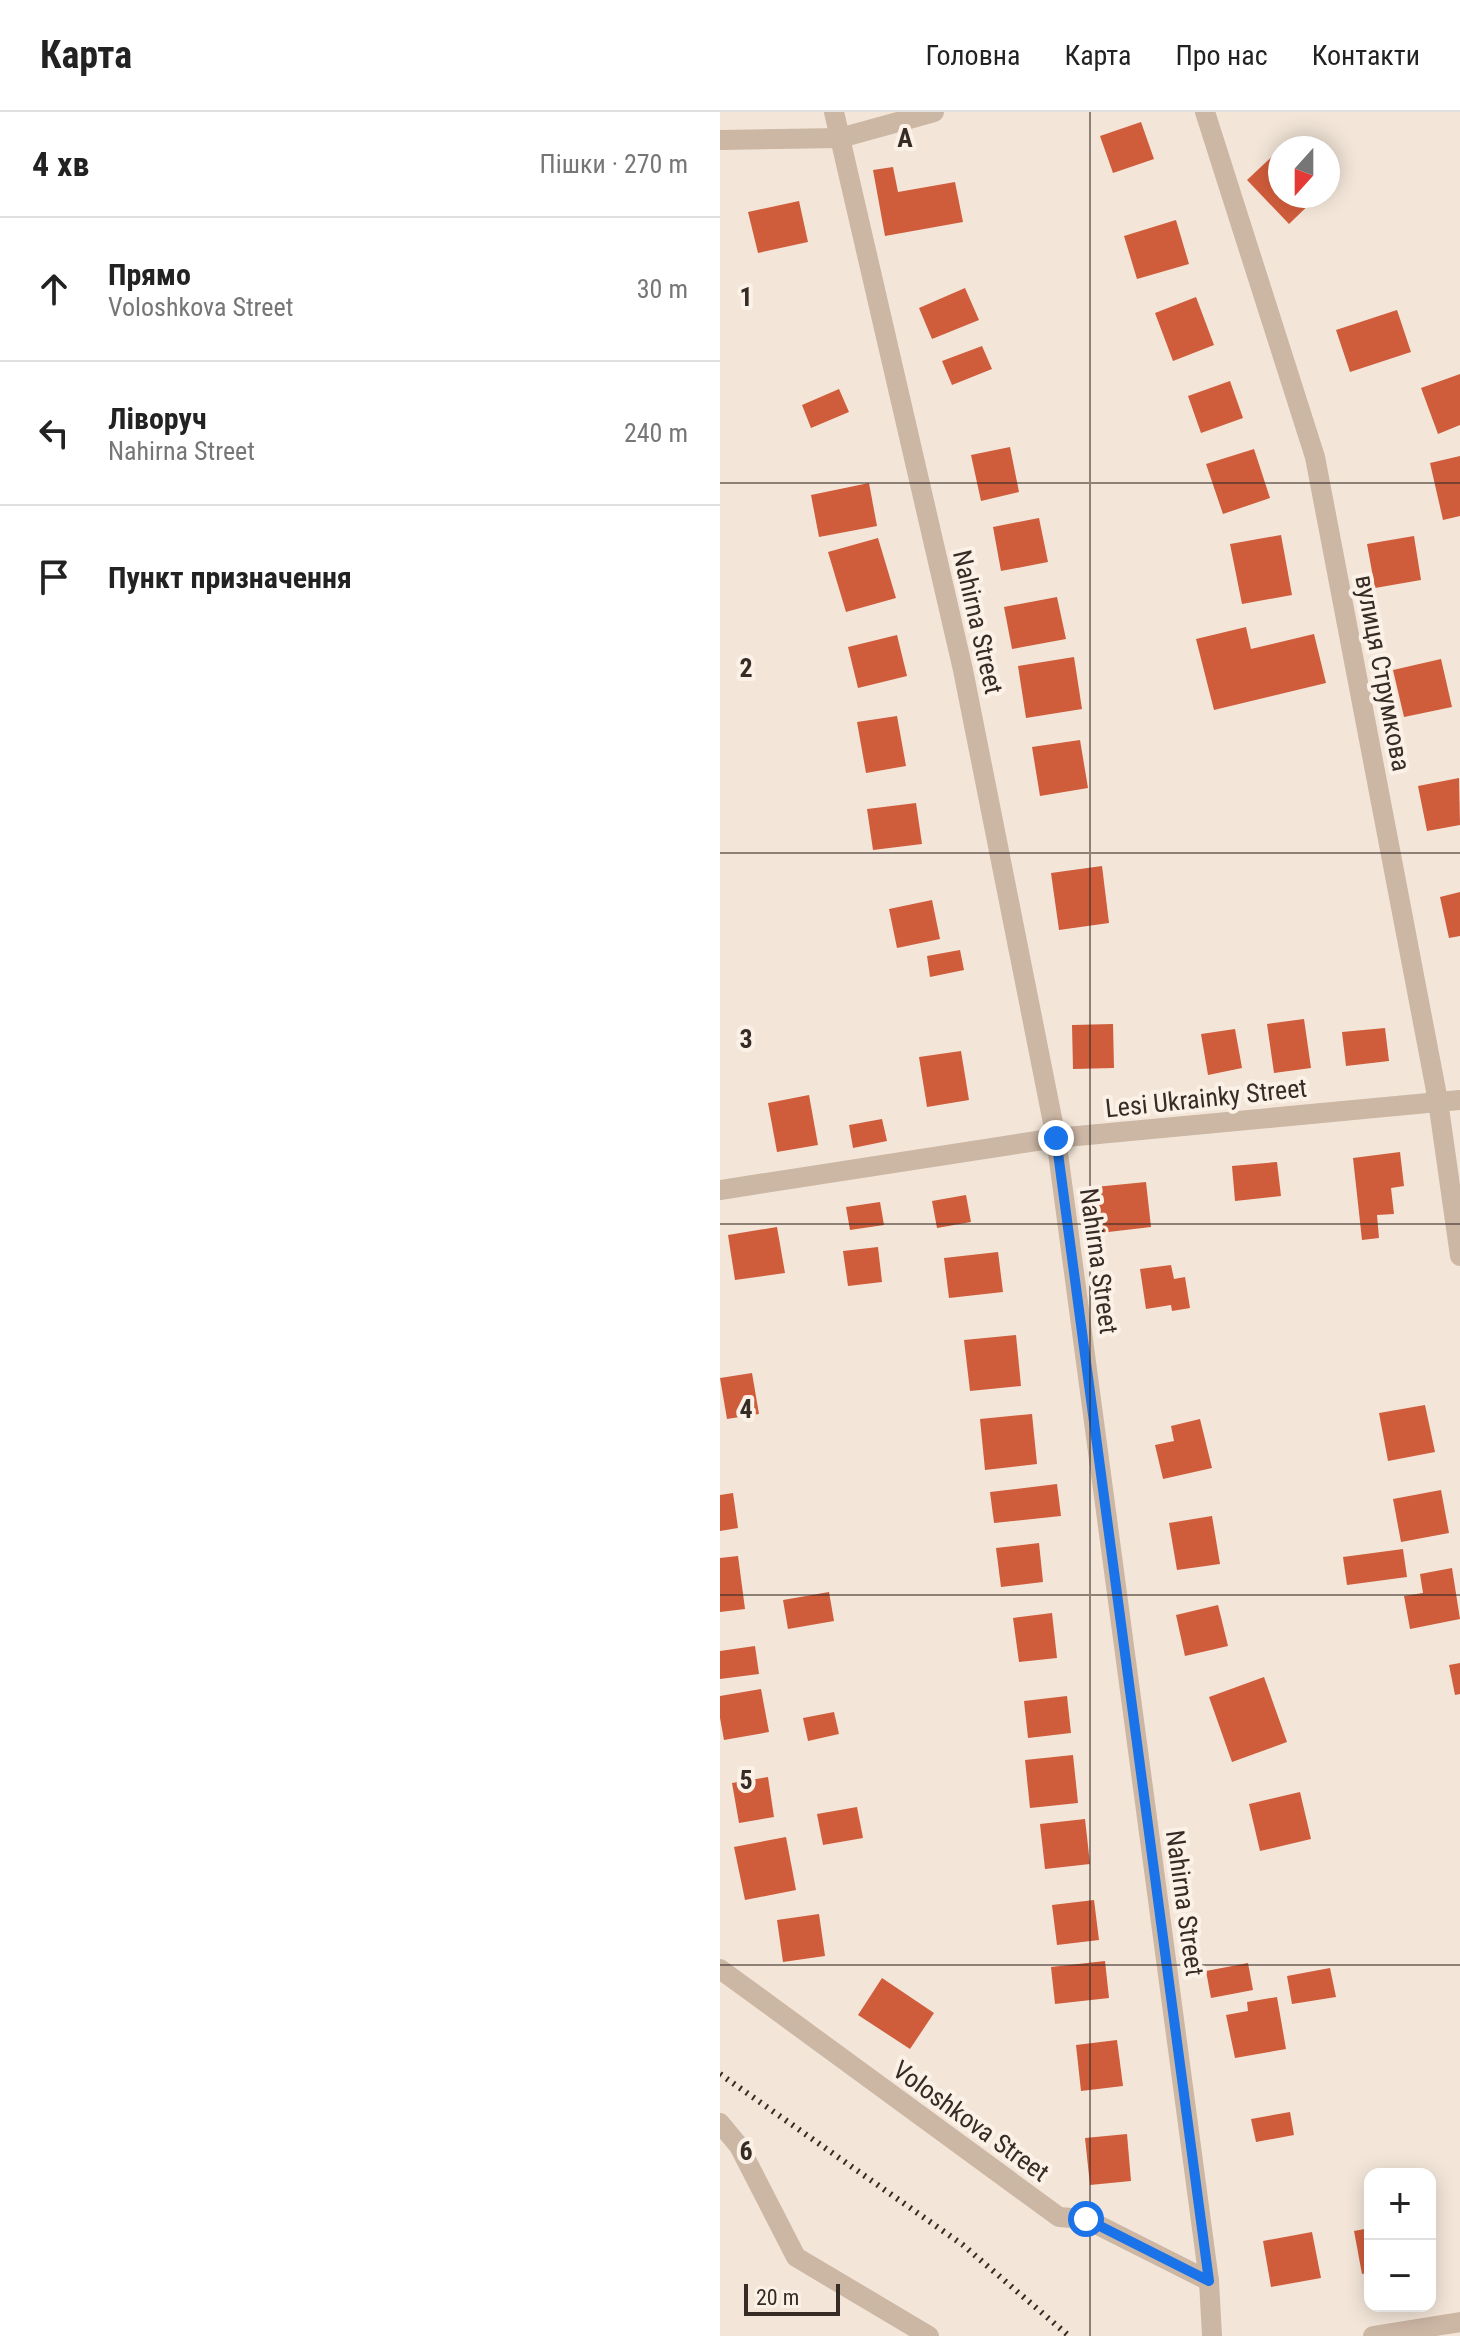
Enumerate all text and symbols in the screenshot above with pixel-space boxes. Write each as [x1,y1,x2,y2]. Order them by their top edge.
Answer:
text: Карта [40,33,132,77]
text: Головна [925,39,1020,72]
text: Карта [1064,39,1131,72]
text: Про нас [1175,39,1268,72]
text: Контакти [1312,39,1420,72]
text: A [897,123,913,153]
north arrow [1268,136,1340,208]
text: 4 хв [32,144,89,184]
text: Пішки · 270 m [540,149,688,179]
text: Прямо [108,257,191,292]
icon: ahead [32,267,76,311]
text: 30 m [637,274,688,304]
text: 1 [739,282,753,312]
text: Voloshkova Street [108,292,293,322]
text: Ліворуч [108,401,207,436]
icon: left [32,411,76,455]
text: 240 m [624,418,688,448]
text: Nahirna Street [108,436,255,466]
street label: Nahirna Street [947,547,1009,697]
icon: arrive [32,555,76,599]
text: Пункт призначення [108,560,352,595]
street label: вулиця Струмкова [1349,572,1417,774]
text: 2 [739,653,753,683]
text: 3 [739,1024,753,1054]
street label: Lesi Ukrainky Street [1104,1072,1308,1124]
route end [1038,1120,1074,1156]
street label: Nahirna Street [1074,1186,1124,1336]
text: 4 [739,1394,753,1424]
text: 5 [739,1765,753,1795]
street label: Nahirna Street [1160,1828,1210,1978]
street label: Voloshkova Street [887,2054,1055,2188]
text: 6 [739,2136,753,2166]
map controls [1364,2168,1436,2312]
button: + [1364,2168,1436,2240]
route start [1068,2201,1104,2237]
button: − [1364,2240,1436,2312]
scale bar [744,2280,840,2316]
text: 20 m [756,2285,799,2310]

